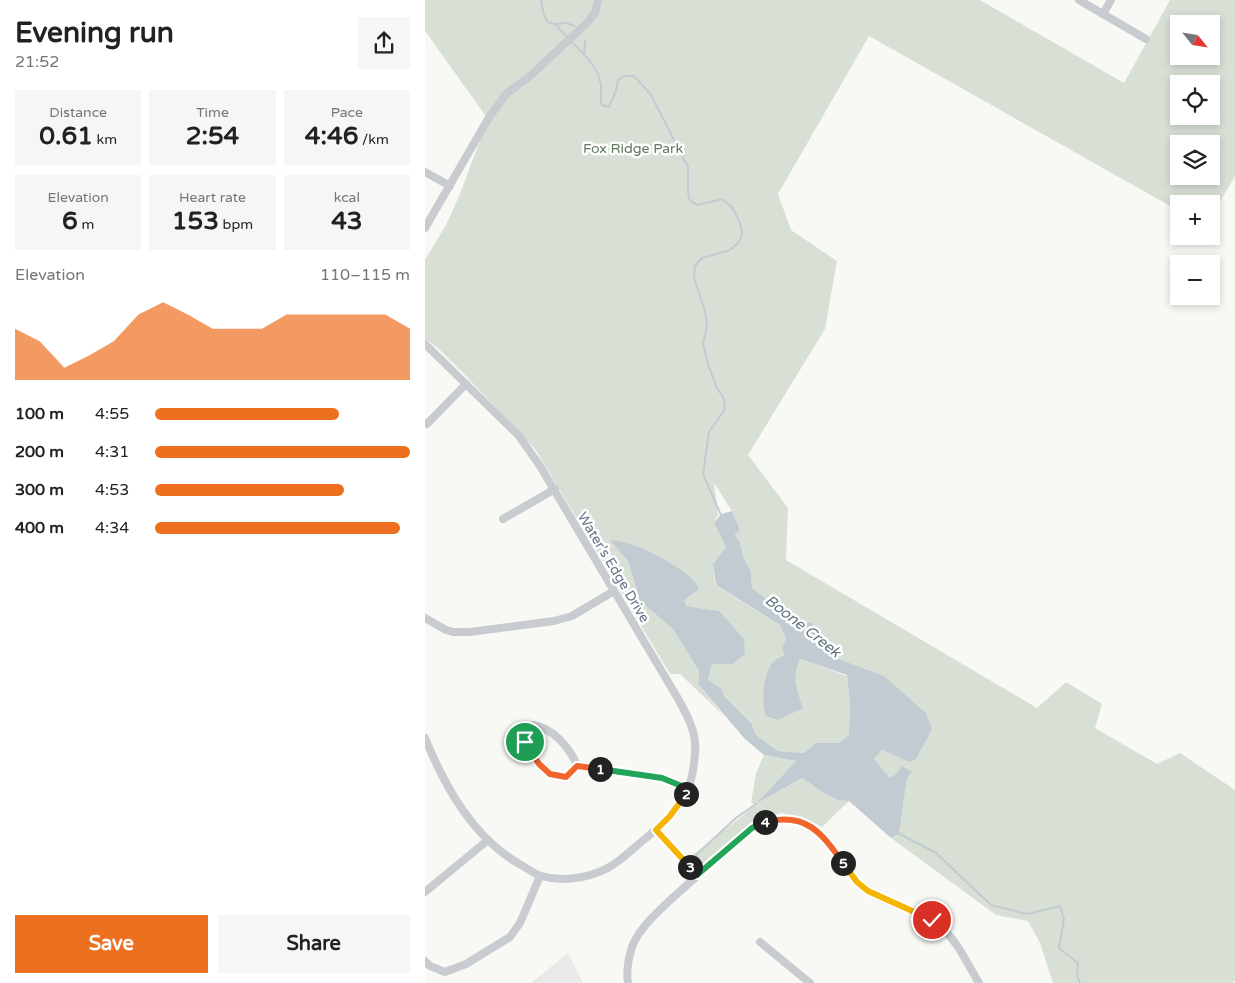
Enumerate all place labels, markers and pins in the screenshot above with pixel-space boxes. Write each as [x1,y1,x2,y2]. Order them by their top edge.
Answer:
pin [504,721,546,763]
pin: 1 [587,756,613,782]
pin: 2 [673,782,699,806]
pin: 4 [753,810,777,834]
pin: 5 [831,850,855,876]
pin: 3 [677,854,703,880]
pin [911,899,953,941]

